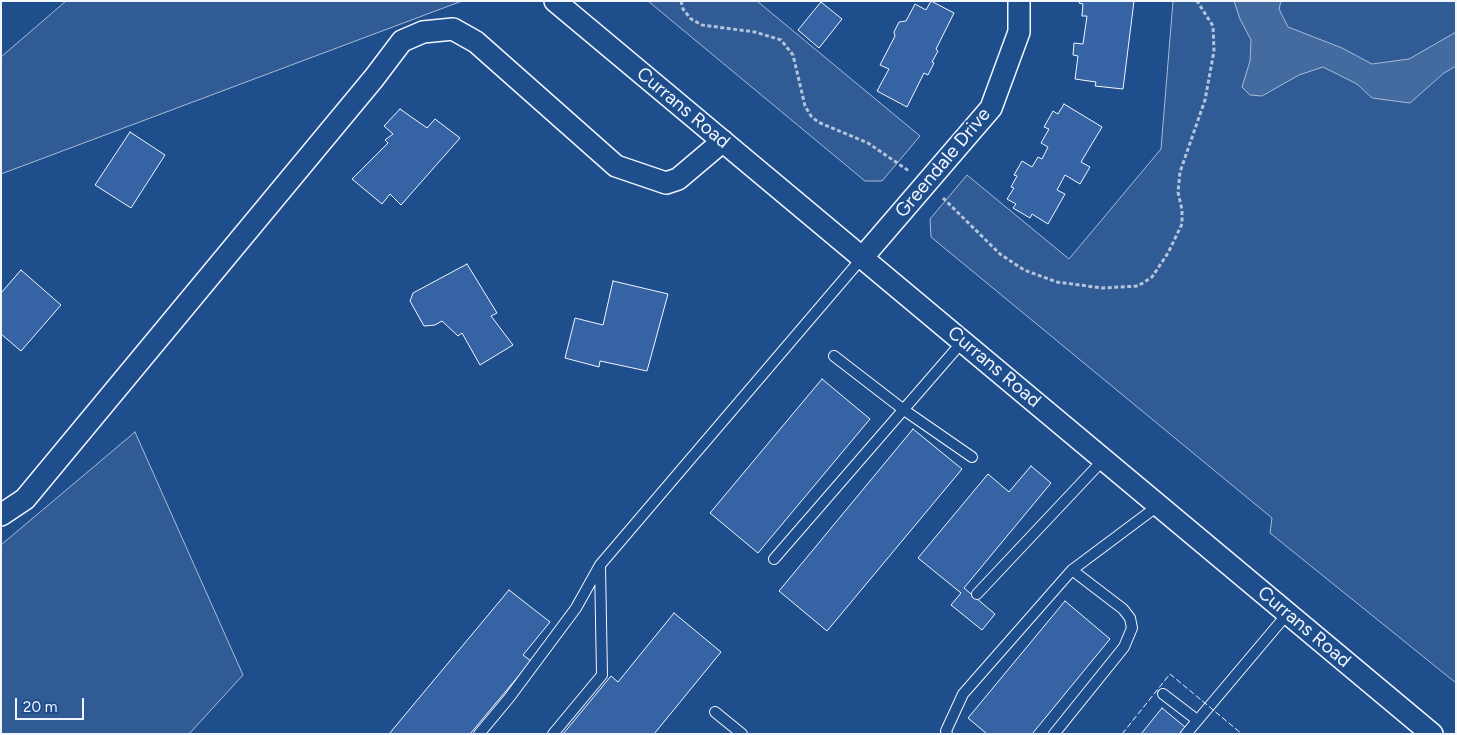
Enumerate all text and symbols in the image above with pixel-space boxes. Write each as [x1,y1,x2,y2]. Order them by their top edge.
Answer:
street label: Currans Road [632,62,734,154]
street label: Greendale Drive [890,103,996,223]
street label: Currans Road [943,321,1045,413]
street label: Currans Road [1253,581,1355,673]
scale bar [18,688,86,720]
text: 20 m [23,698,57,716]

